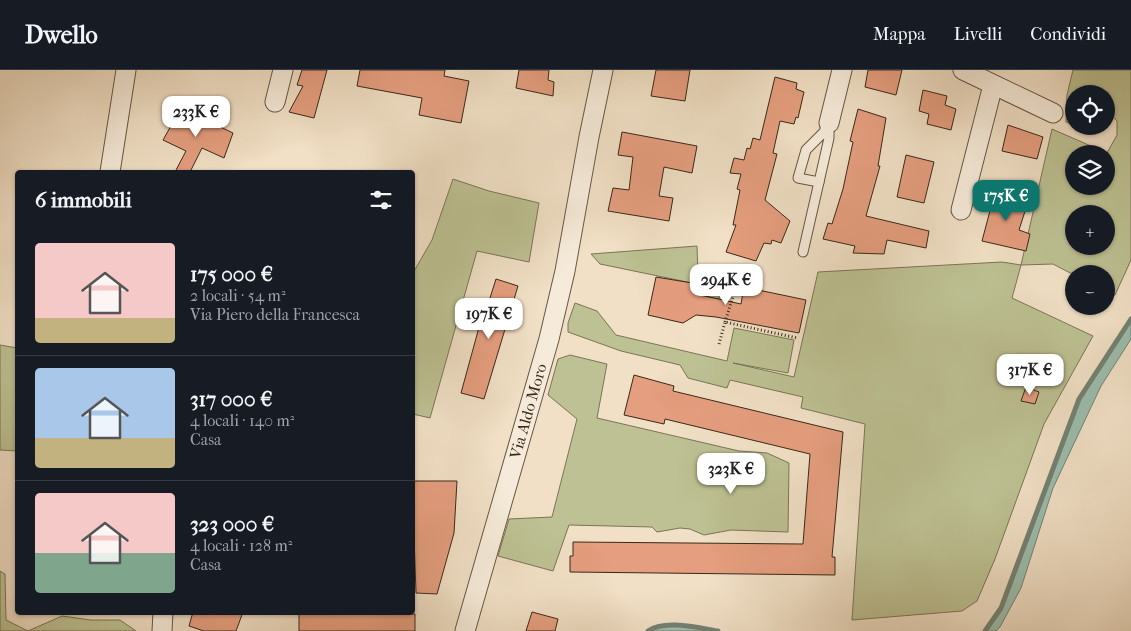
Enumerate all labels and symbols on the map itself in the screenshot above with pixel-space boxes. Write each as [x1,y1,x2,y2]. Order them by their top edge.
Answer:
pin: 233K € [155,96,237,138]
pin: 175K € [965,180,1047,222]
pin: 294K € [685,264,767,306]
pin: 197K € [448,298,530,340]
pin: 317K € [989,354,1071,396]
street label: Via Aldo Moro [505,361,551,462]
pin: 323K € [690,452,772,495]

